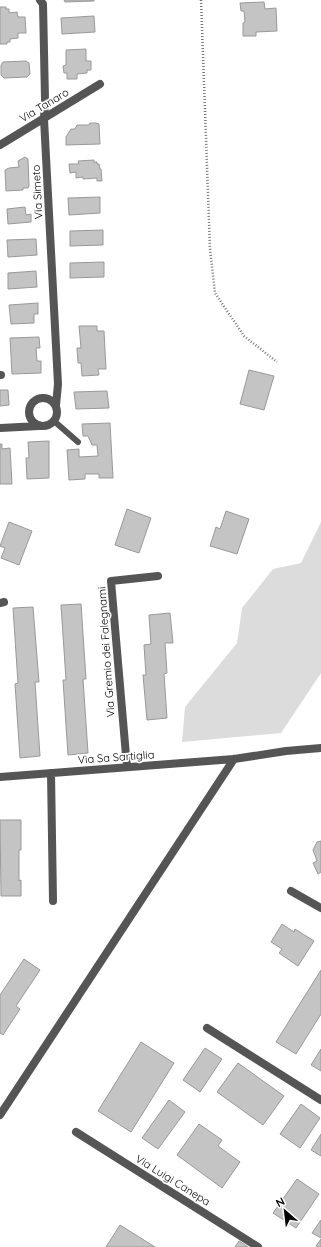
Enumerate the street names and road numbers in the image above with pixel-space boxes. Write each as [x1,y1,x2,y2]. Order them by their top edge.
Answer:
street label: Via Tanaro [17,85,72,125]
street label: Via Simeto [29,164,45,220]
street label: Via Gremio dei Falegnami [94,586,118,718]
street label: Via Sa Sartiglia [77,747,155,767]
street label: Via Luigi Canepa [133,1151,213,1209]

